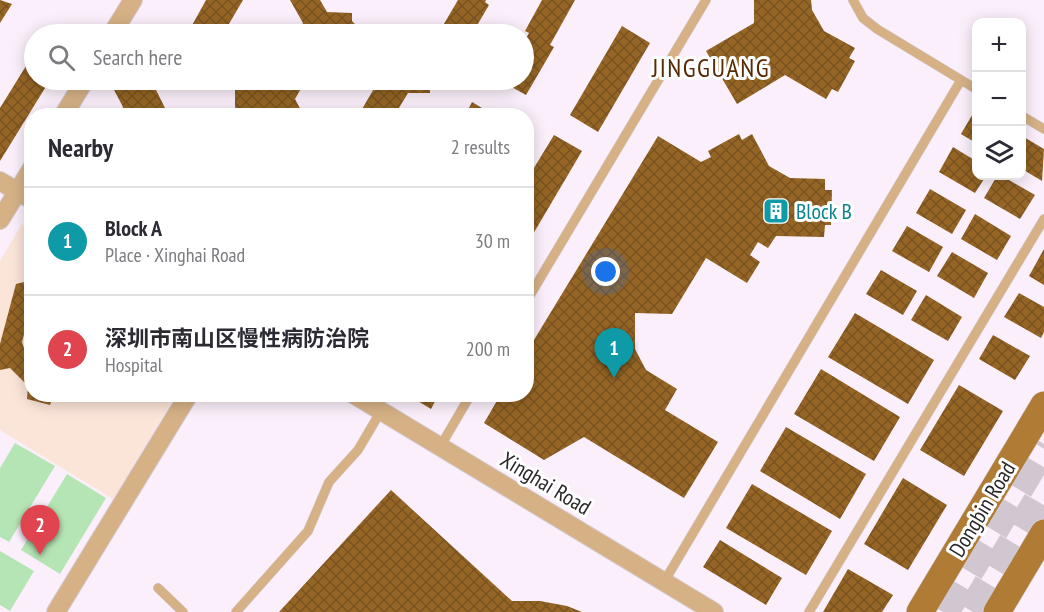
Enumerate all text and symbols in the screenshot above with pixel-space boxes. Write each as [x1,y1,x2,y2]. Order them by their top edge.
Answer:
map controls [972,18,1026,180]
button: + [972,18,1026,72]
search box [24,24,534,90]
icon: search [45,41,78,74]
text: Search here [93,43,182,71]
district label: JINGGUANG [651,51,770,84]
button: − [972,72,1026,126]
button: layers [972,126,1026,180]
text: Nearby [48,131,113,164]
text: 2 results [451,134,510,160]
building icon: Block B [761,196,791,226]
place label: Block B [796,197,852,225]
text: Block A [105,214,162,242]
text: 1 [63,228,72,254]
text: 30 m [475,228,510,254]
text: Place · Xinghai Road [105,242,245,268]
your location [591,257,620,286]
text: 深圳市南山区慢性病防治院 [105,324,369,352]
pin: 1 [594,328,634,378]
text: 2 [63,336,72,362]
text: 200 m [466,336,510,362]
text: Hospital [105,352,162,378]
street label: Xinghai Road [496,445,596,521]
street label: Dongbin Road [943,456,1021,562]
pin: 2 [20,506,60,555]

